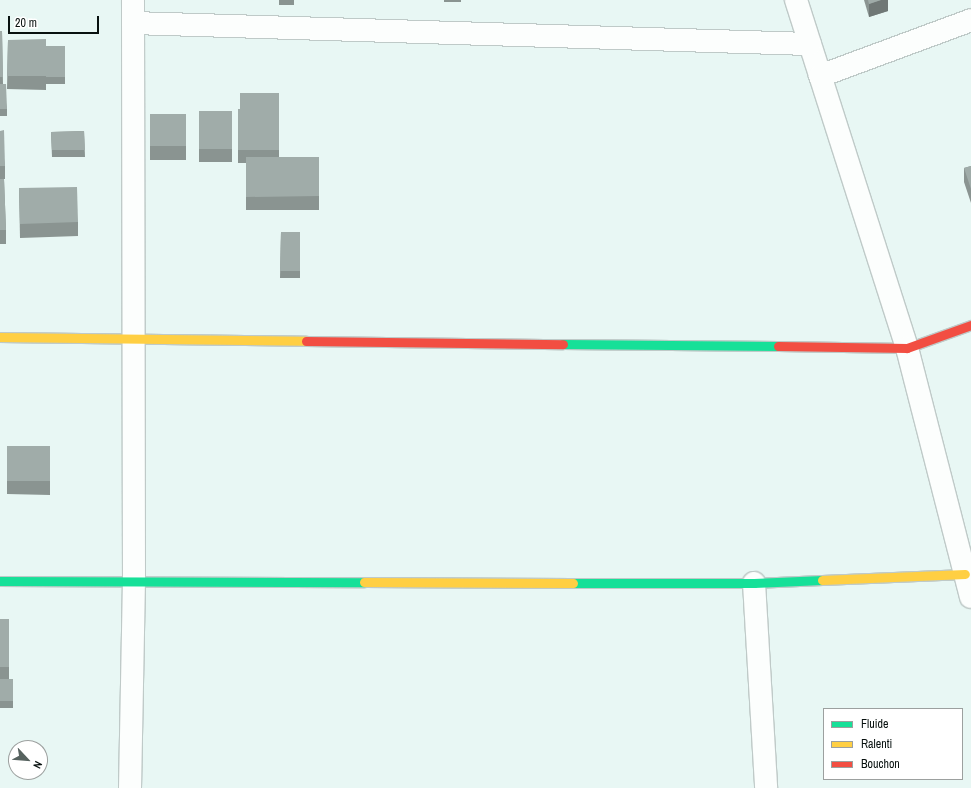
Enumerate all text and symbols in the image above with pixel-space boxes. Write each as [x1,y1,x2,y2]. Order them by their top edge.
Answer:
scale bar [10,8,101,34]
text: 20 m [15,15,37,31]
legend [823,708,963,780]
text: Fluide [861,716,888,732]
text: Ralenti [861,736,892,752]
north arrow [8,740,48,780]
text: Bouchon [861,756,900,772]
text: N [30,759,46,771]

